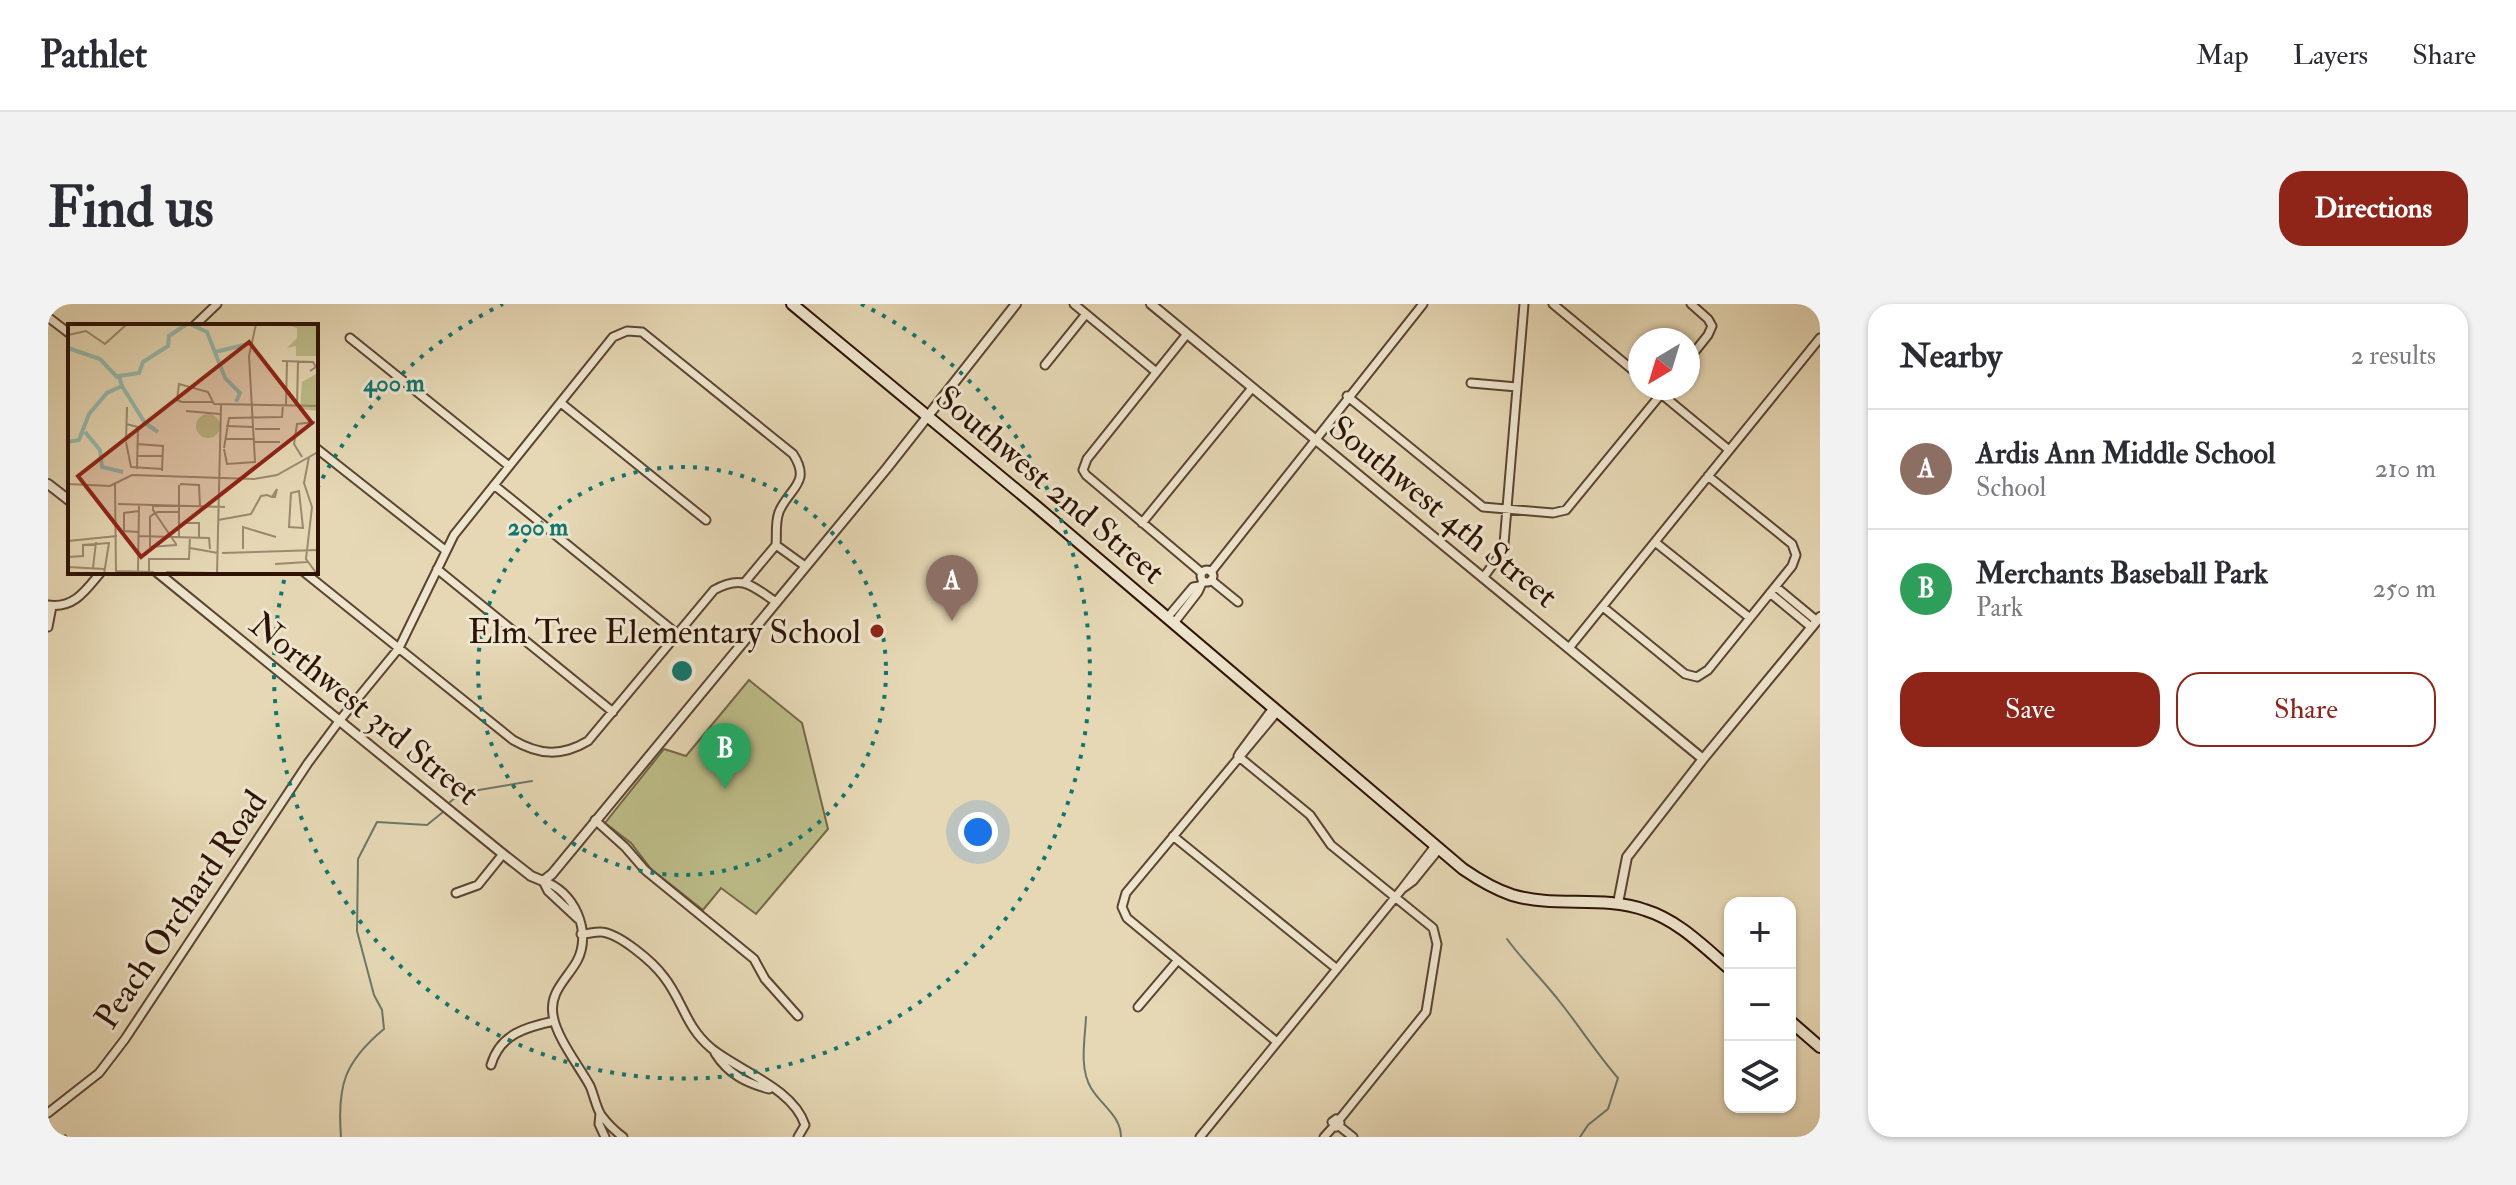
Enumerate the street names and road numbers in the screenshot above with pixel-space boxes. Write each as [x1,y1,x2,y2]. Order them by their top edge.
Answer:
street label: Southwest 2nd Street [926,377,1174,594]
street label: Southwest 4th Street [1320,407,1566,618]
street label: Northwest 3rd Street [240,603,488,815]
street label: Peach Orchard Road [85,782,277,1038]

